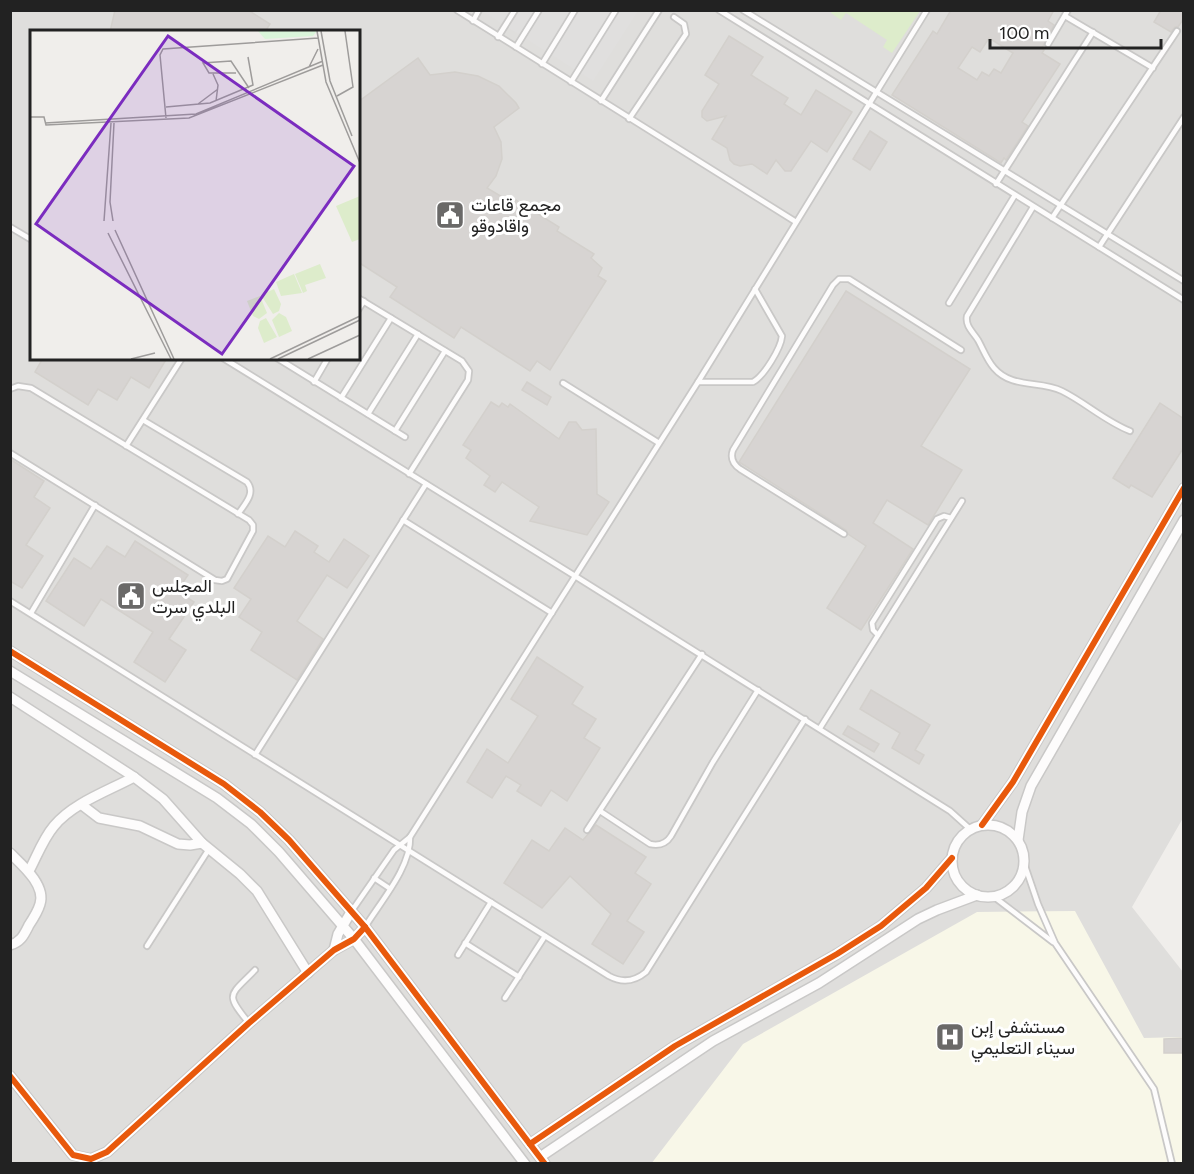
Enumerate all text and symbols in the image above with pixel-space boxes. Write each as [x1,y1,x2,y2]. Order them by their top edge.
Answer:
scale bar [990,12,1161,50]
text: 100 m [999,22,1049,44]
inset map [30,30,360,360]
place label: مجمع قاعات واقادوقو [471,194,561,237]
public building icon: مجمع قاعات واقادوقو [434,199,466,231]
place label: المجلس البلدي سرت [152,575,236,622]
public building icon: المجلس البلدي سرت [115,580,147,612]
place label: مستشفى إبن سيناء التعليمي [971,1016,1075,1063]
hospital icon: مستشفى إبن سيناء التعليمي [934,1021,966,1053]

